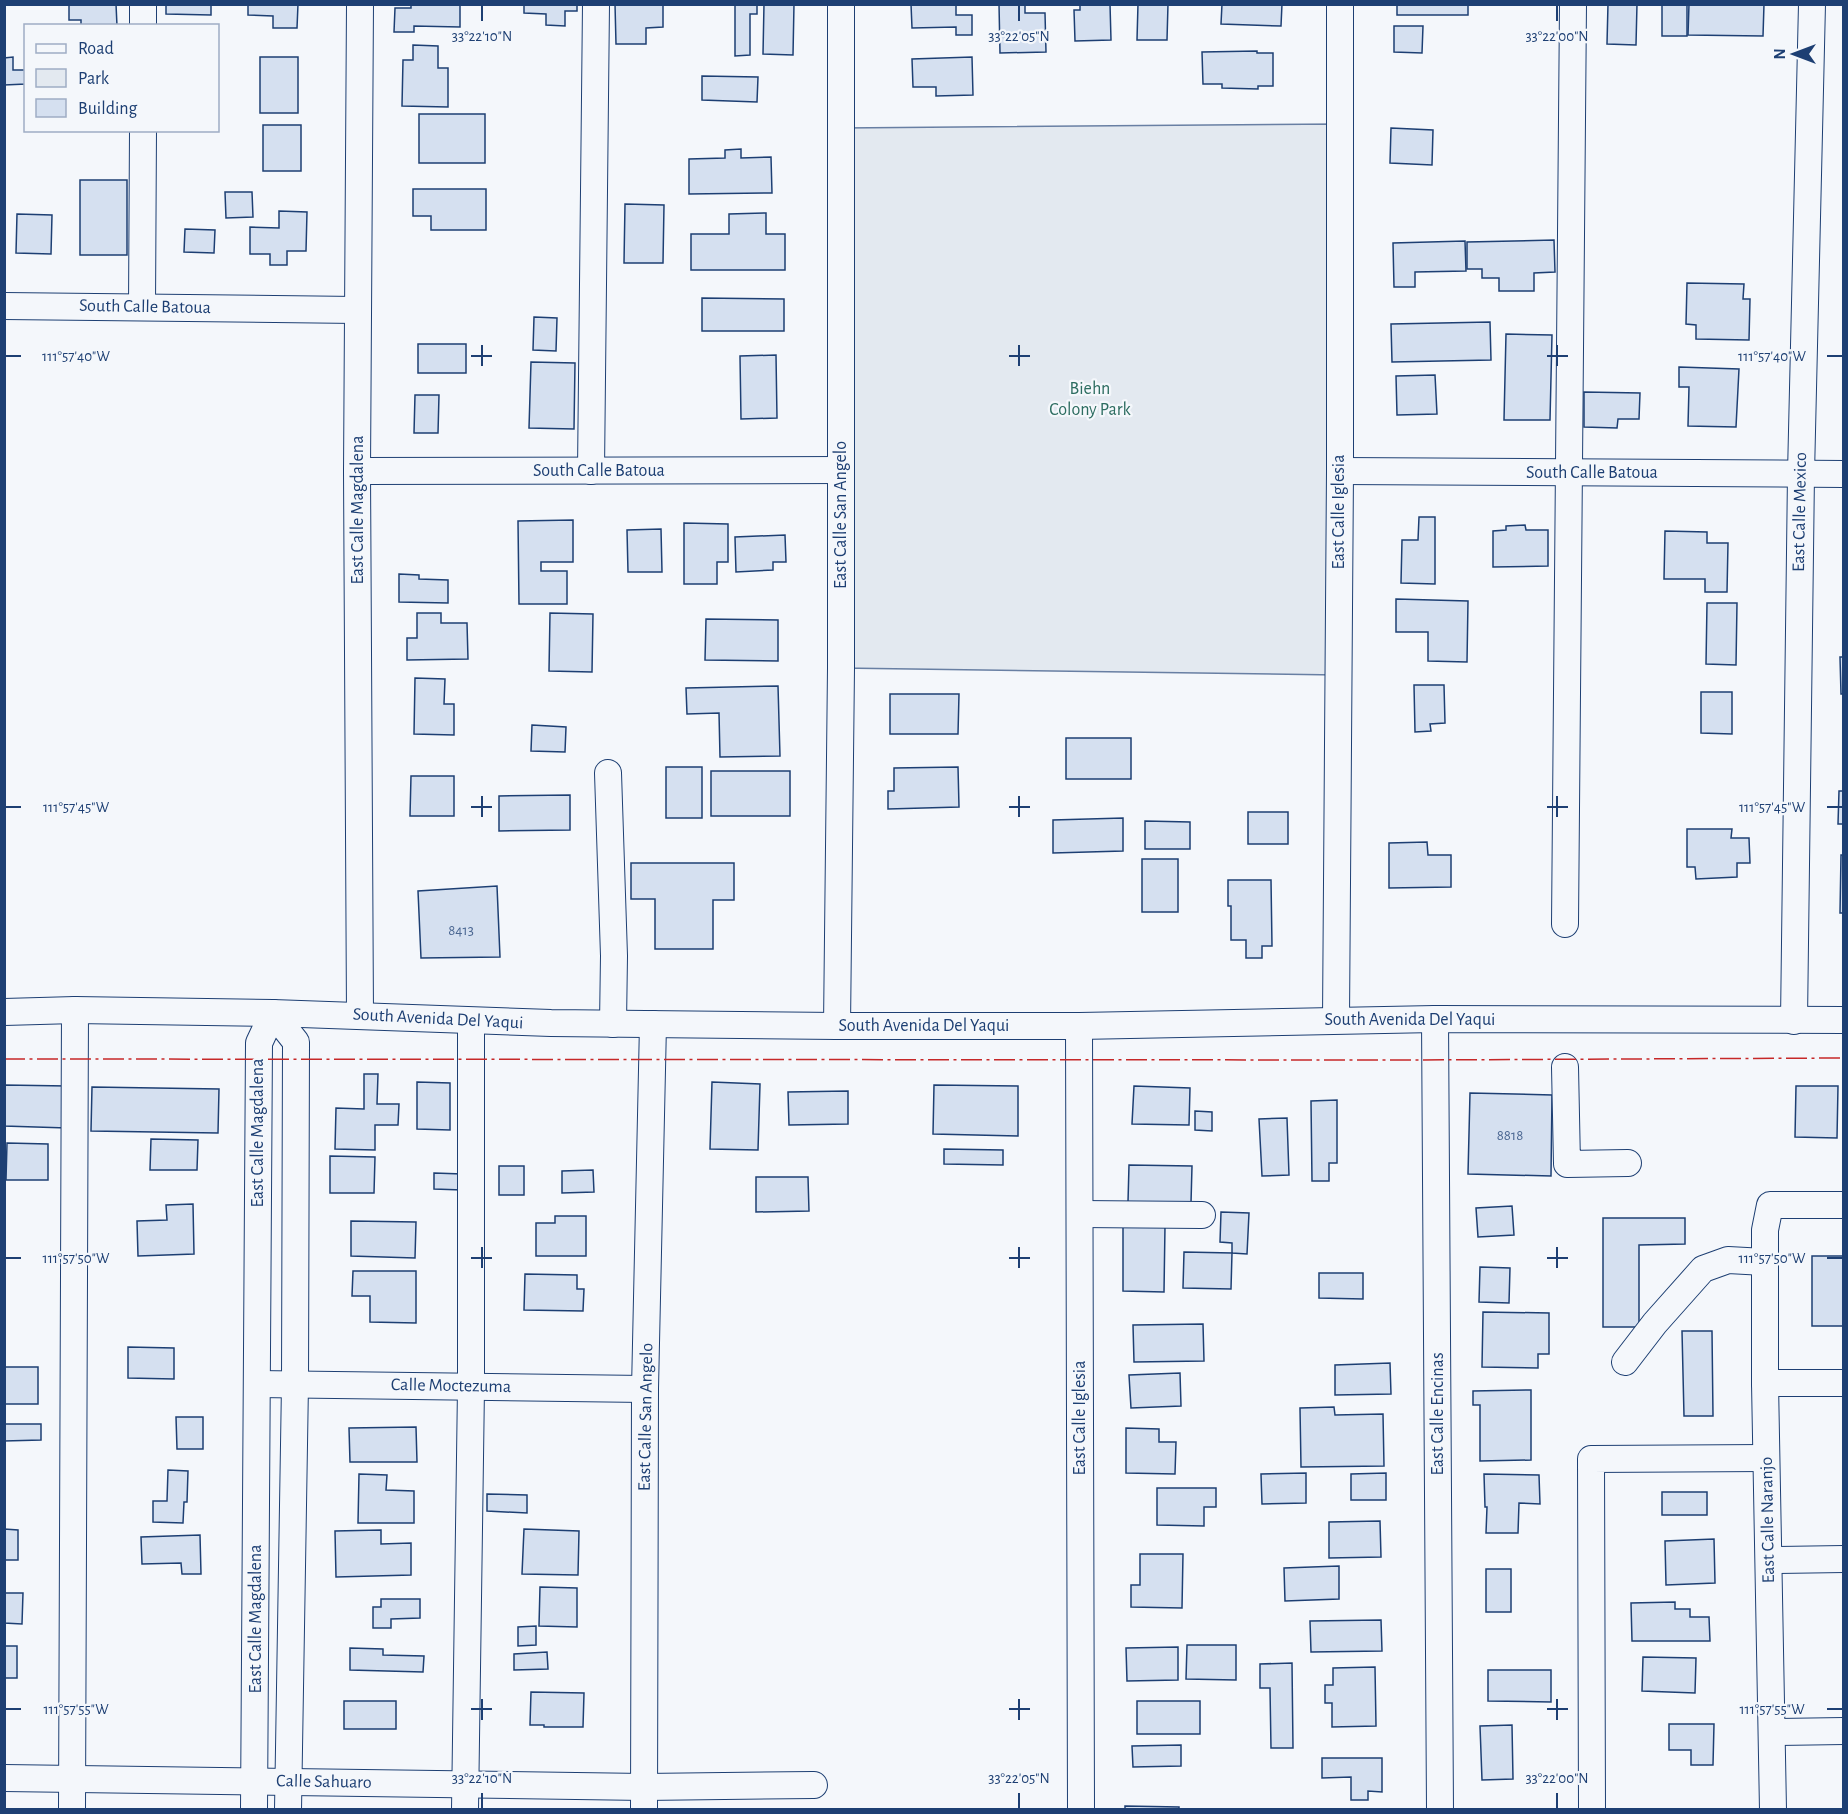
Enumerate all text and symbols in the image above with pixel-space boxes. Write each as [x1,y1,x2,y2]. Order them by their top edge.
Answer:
legend [24,24,219,132]
north arrow [1764,24,1824,84]
text: 33°22'10"N [452,29,512,44]
text: 33°22'05"N [988,29,1050,44]
text: 33°22'00"N [1525,29,1589,44]
text: Road [78,40,114,58]
text: N [1772,48,1788,60]
text: Park [78,70,110,88]
text: Building [78,100,138,118]
street label: South Calle Batoua [79,297,211,317]
text: 111°57'40"W [42,349,111,364]
text: 111°57'40"W [1738,349,1807,364]
park label: Biehn Colony Park [1049,380,1132,419]
street label: East Calle Magdalena [349,436,367,584]
street label: East Calle San Angelo [832,441,850,589]
street label: East Calle Mexico [1790,452,1810,572]
street label: East Calle Iglesia [1330,454,1348,570]
street label: South Calle Batoua [533,462,665,480]
street label: South Calle Batoua [1526,464,1658,482]
text: 111°57'45"W [43,800,110,815]
text: 111°57'45"W [1739,800,1806,815]
house number: 8413 [448,923,474,938]
street label: South Avenida Del Yaqui [352,1006,524,1032]
street label: South Avenida Del Yaqui [1325,1011,1495,1029]
street label: South Avenida Del Yaqui [839,1017,1009,1035]
street label: East Calle Magdalena [249,1059,267,1207]
house number: 8818 [1497,1128,1523,1143]
text: 111°57'50"W [43,1251,110,1266]
text: 111°57'50"W [1739,1251,1806,1266]
street label: East Calle San Angelo [636,1343,656,1491]
street label: East Calle Encinas [1429,1352,1447,1476]
street label: East Calle Iglesia [1071,1360,1089,1476]
street label: Calle Moctezuma [391,1376,511,1396]
street label: East Calle Naranjo [1758,1456,1778,1583]
street label: East Calle Magdalena [247,1545,265,1693]
text: 111°57'55"W [43,1702,109,1717]
text: 111°57'55"W [1739,1702,1805,1717]
text: 33°22'10"N [452,1771,512,1786]
text: 33°22'05"N [988,1771,1050,1786]
text: 33°22'00"N [1525,1771,1589,1786]
street label: Calle Sahuaro [276,1772,372,1792]

